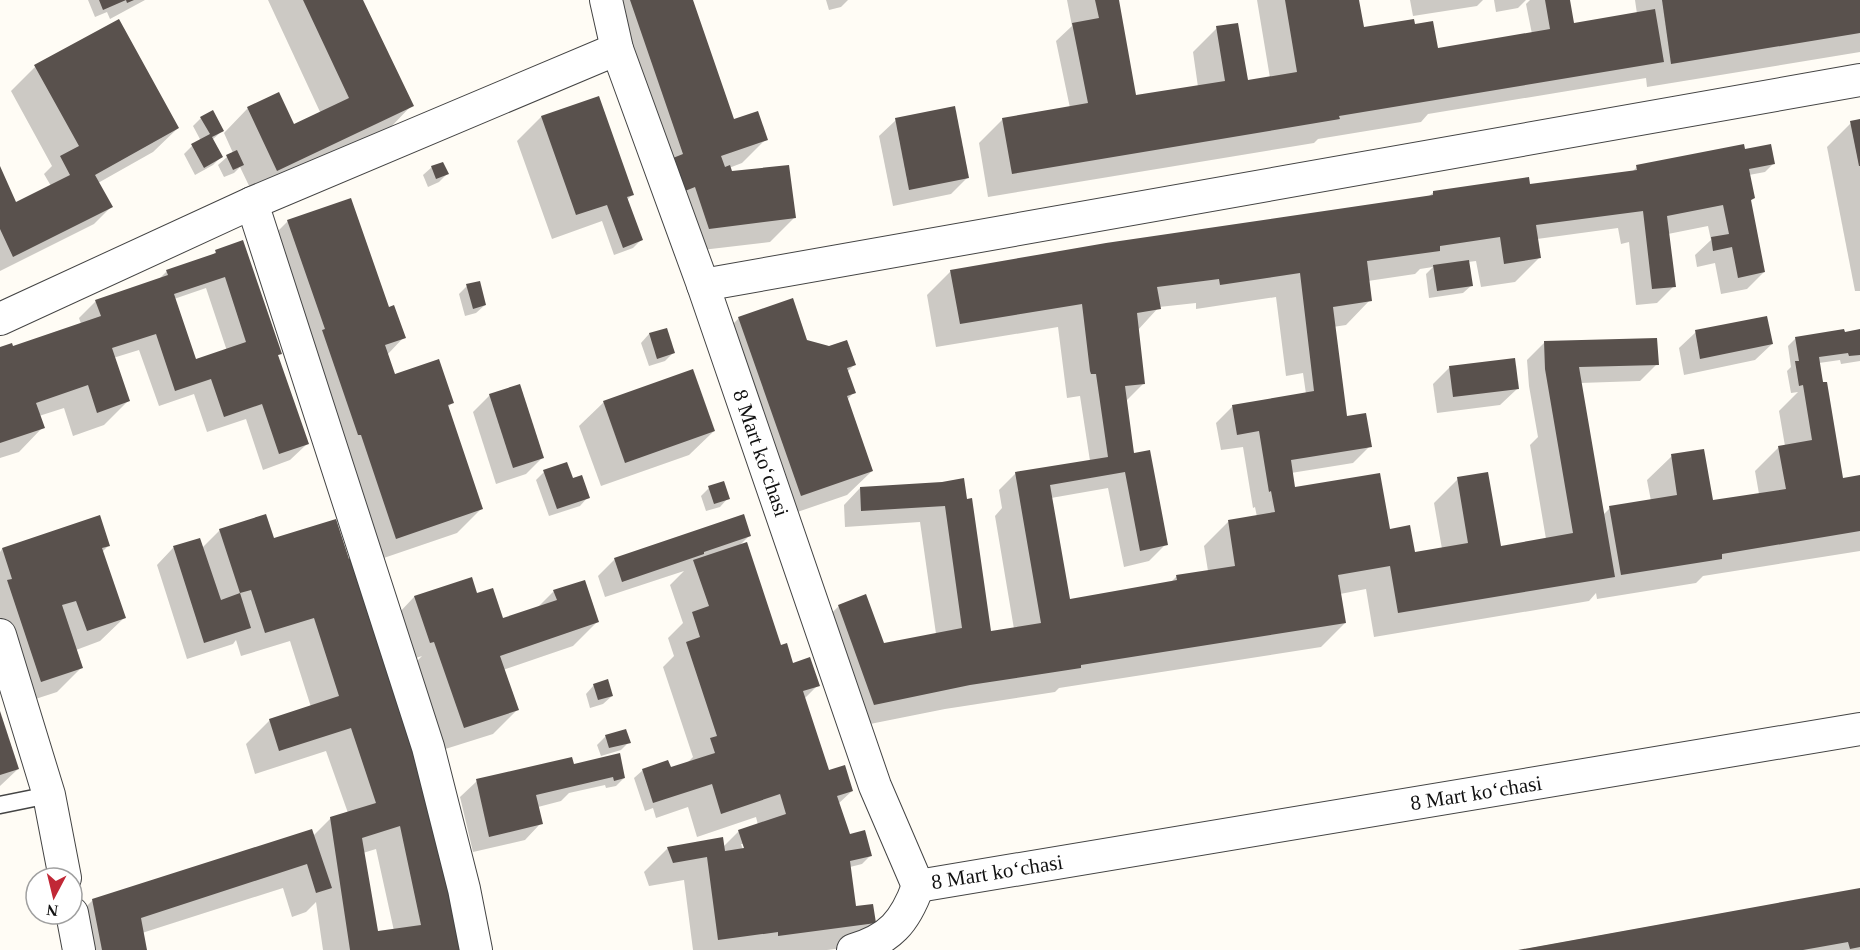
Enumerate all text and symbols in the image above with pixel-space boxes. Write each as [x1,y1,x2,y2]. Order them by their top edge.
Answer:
street label: 8 Mart koʻchasi [728,386,794,520]
street label: 8 Mart koʻchasi [1408,771,1544,815]
street label: 8 Mart koʻchasi [929,850,1065,894]
north arrow [24,866,84,926]
text: N [45,901,59,920]

